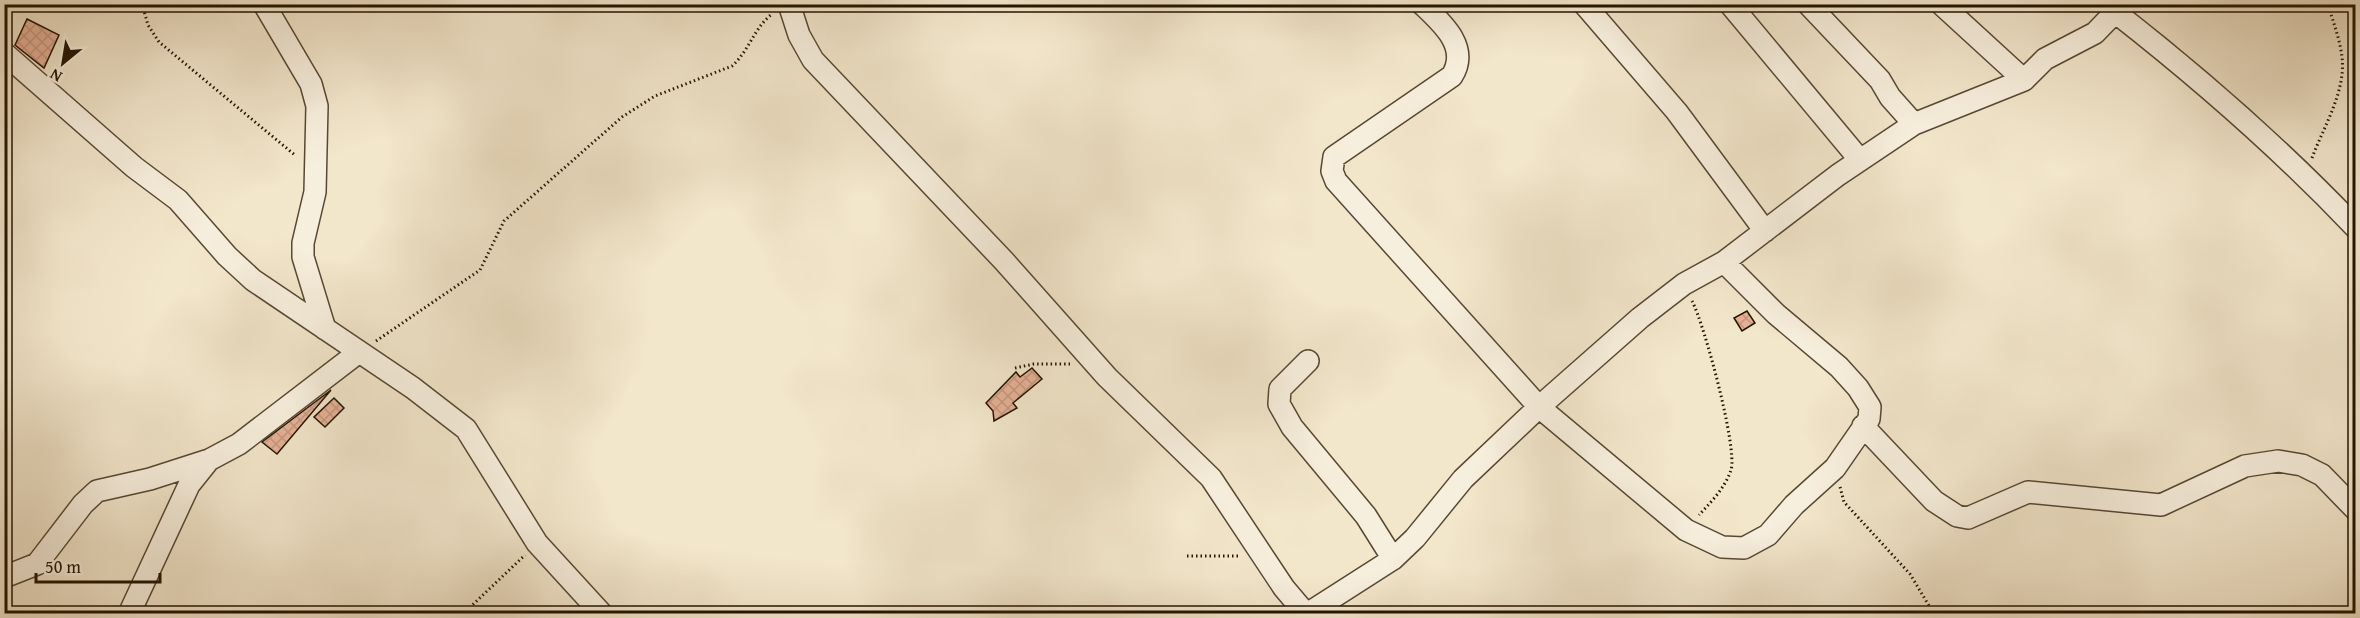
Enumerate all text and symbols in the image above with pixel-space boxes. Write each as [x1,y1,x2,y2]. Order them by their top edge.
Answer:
north arrow [33,33,93,93]
text: N [45,63,66,89]
scale bar [36,546,160,584]
text: 50 m [45,553,81,580]

